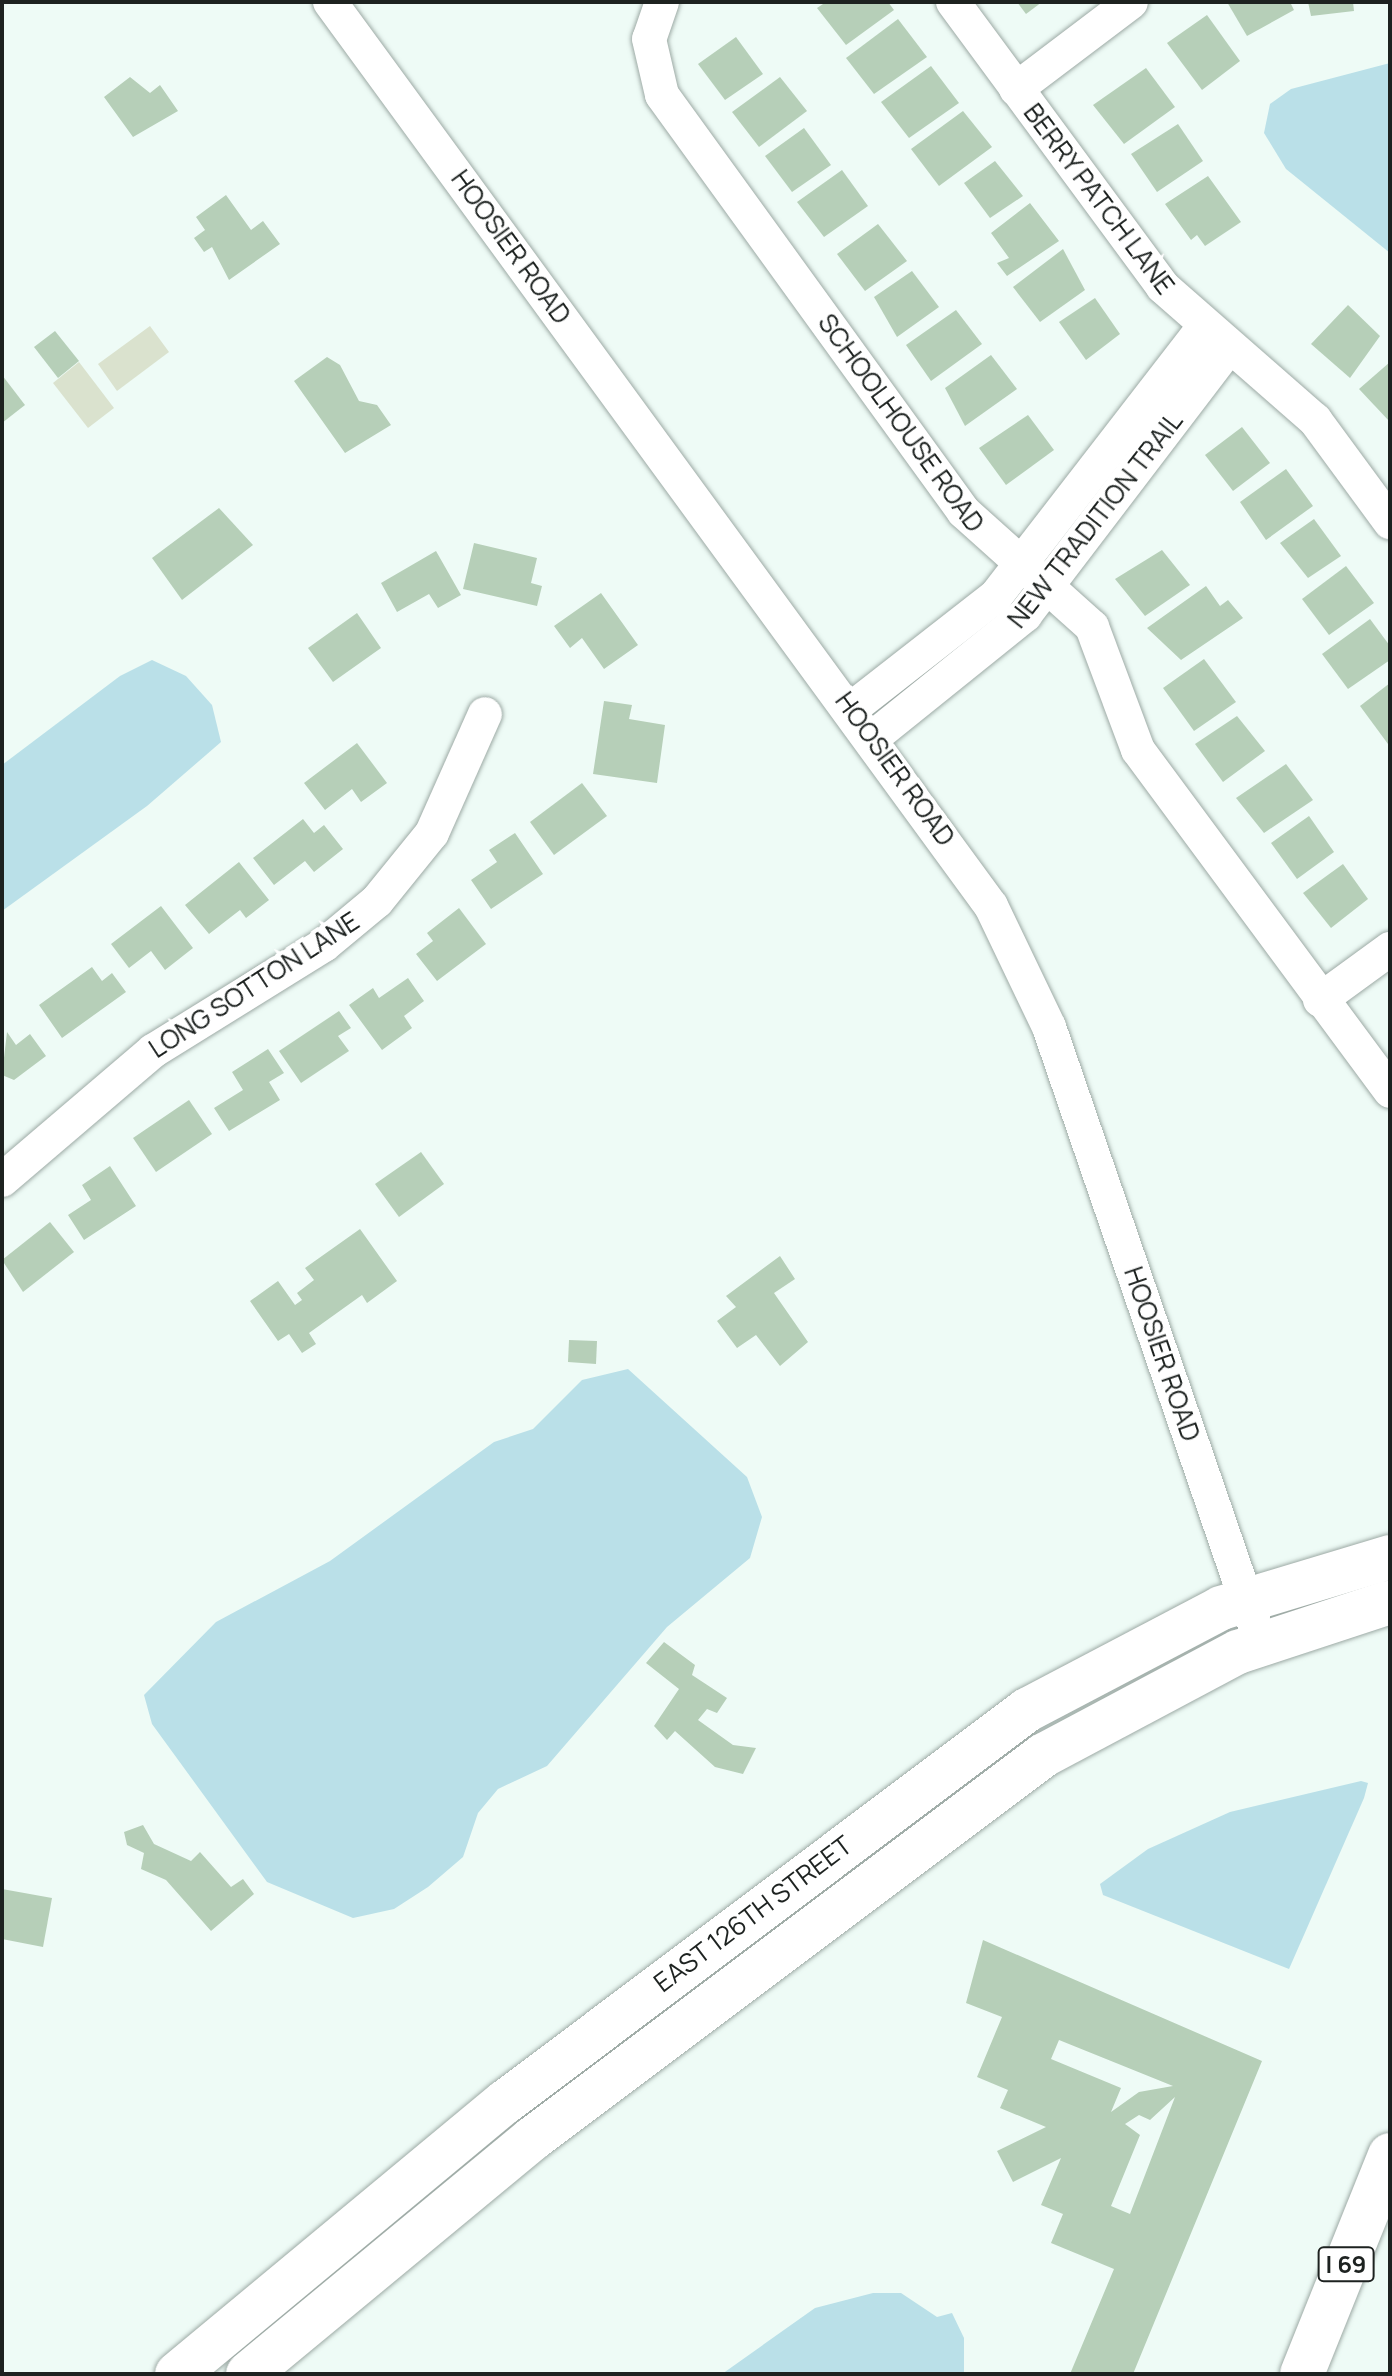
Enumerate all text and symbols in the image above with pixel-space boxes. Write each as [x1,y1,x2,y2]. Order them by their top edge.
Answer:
street label: BERRY PATCH LANE [1017,97,1181,301]
street label: HOOSIER ROAD [445,164,577,330]
street label: SCHOOLHOUSE ROAD [811,308,991,538]
street label: NEW TRADITION TRAIL [1001,406,1189,634]
street label: HOOSIER ROAD [829,686,961,852]
street label: LONG SOTTON LANE [143,905,365,1065]
street label: HOOSIER ROAD [1118,1263,1206,1445]
street label: EAST 126TH STREET [648,1829,858,1999]
road number: I 69 [1316,2244,1376,2284]

